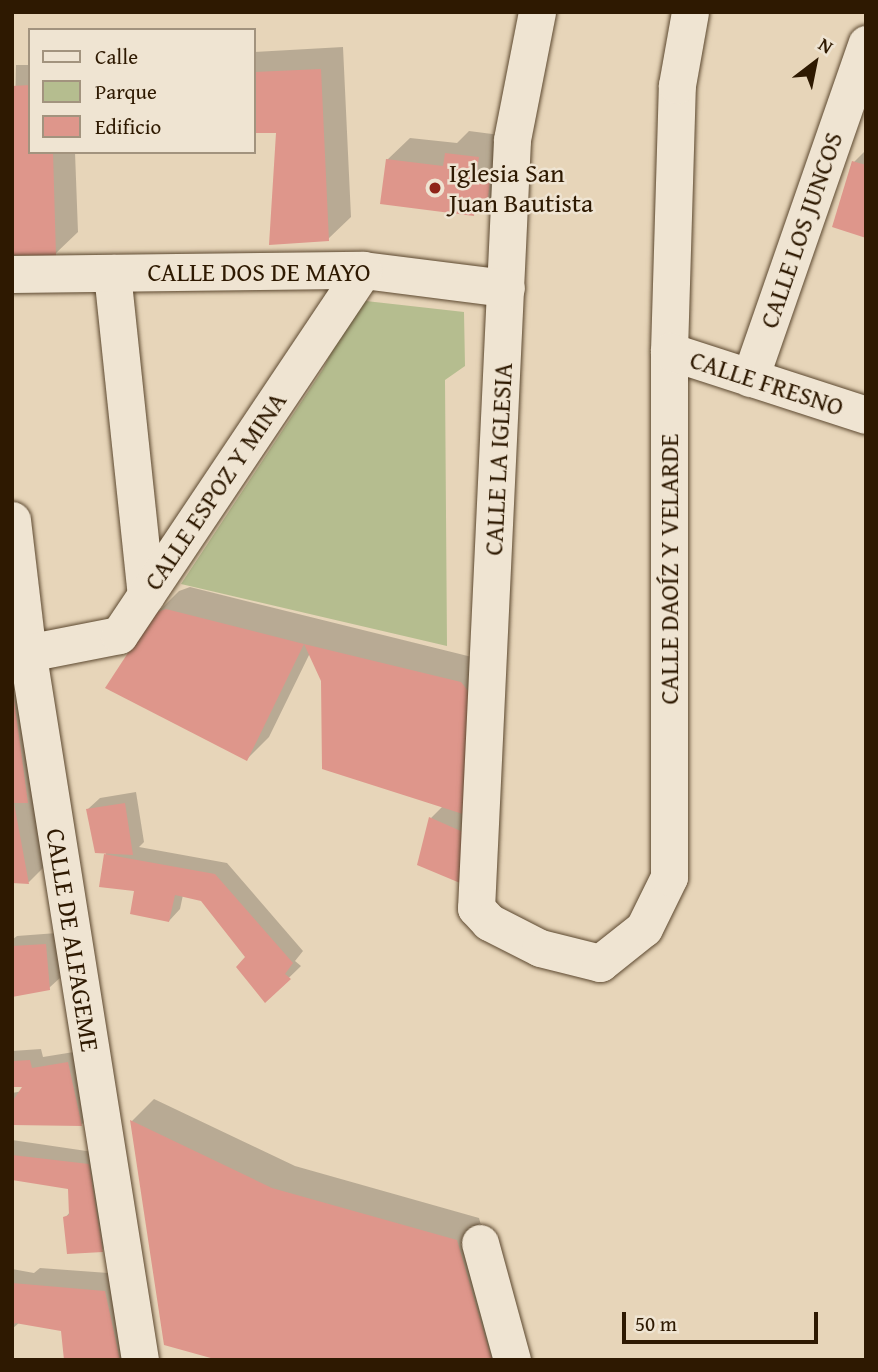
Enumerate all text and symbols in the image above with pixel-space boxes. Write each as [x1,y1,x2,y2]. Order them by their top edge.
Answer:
legend [28,28,256,154]
north arrow [780,28,850,98]
text: N [813,30,839,60]
text: Calle [95,41,138,72]
text: Parque [95,76,157,107]
text: Edificio [95,111,161,142]
street label: CALLE LOS JUNCOS [753,128,849,332]
place label: Iglesia San Juan Bautista [449,157,593,218]
marker: Iglesia San Juan Bautista [427,180,443,196]
street label: CALLE DOS DE MAYO [147,256,371,288]
street label: CALLE FRESNO [686,343,848,423]
street label: CALLE LA IGLESIA [477,362,519,556]
street label: CALLE ESPOZ Y MINA [137,386,293,596]
street label: CALLE DAOÍZ Y VELARDE [653,434,685,704]
street label: CALLE DE ALFAGEME [40,826,106,1054]
scale bar [626,1298,822,1342]
text: 50 m [635,1308,677,1339]

